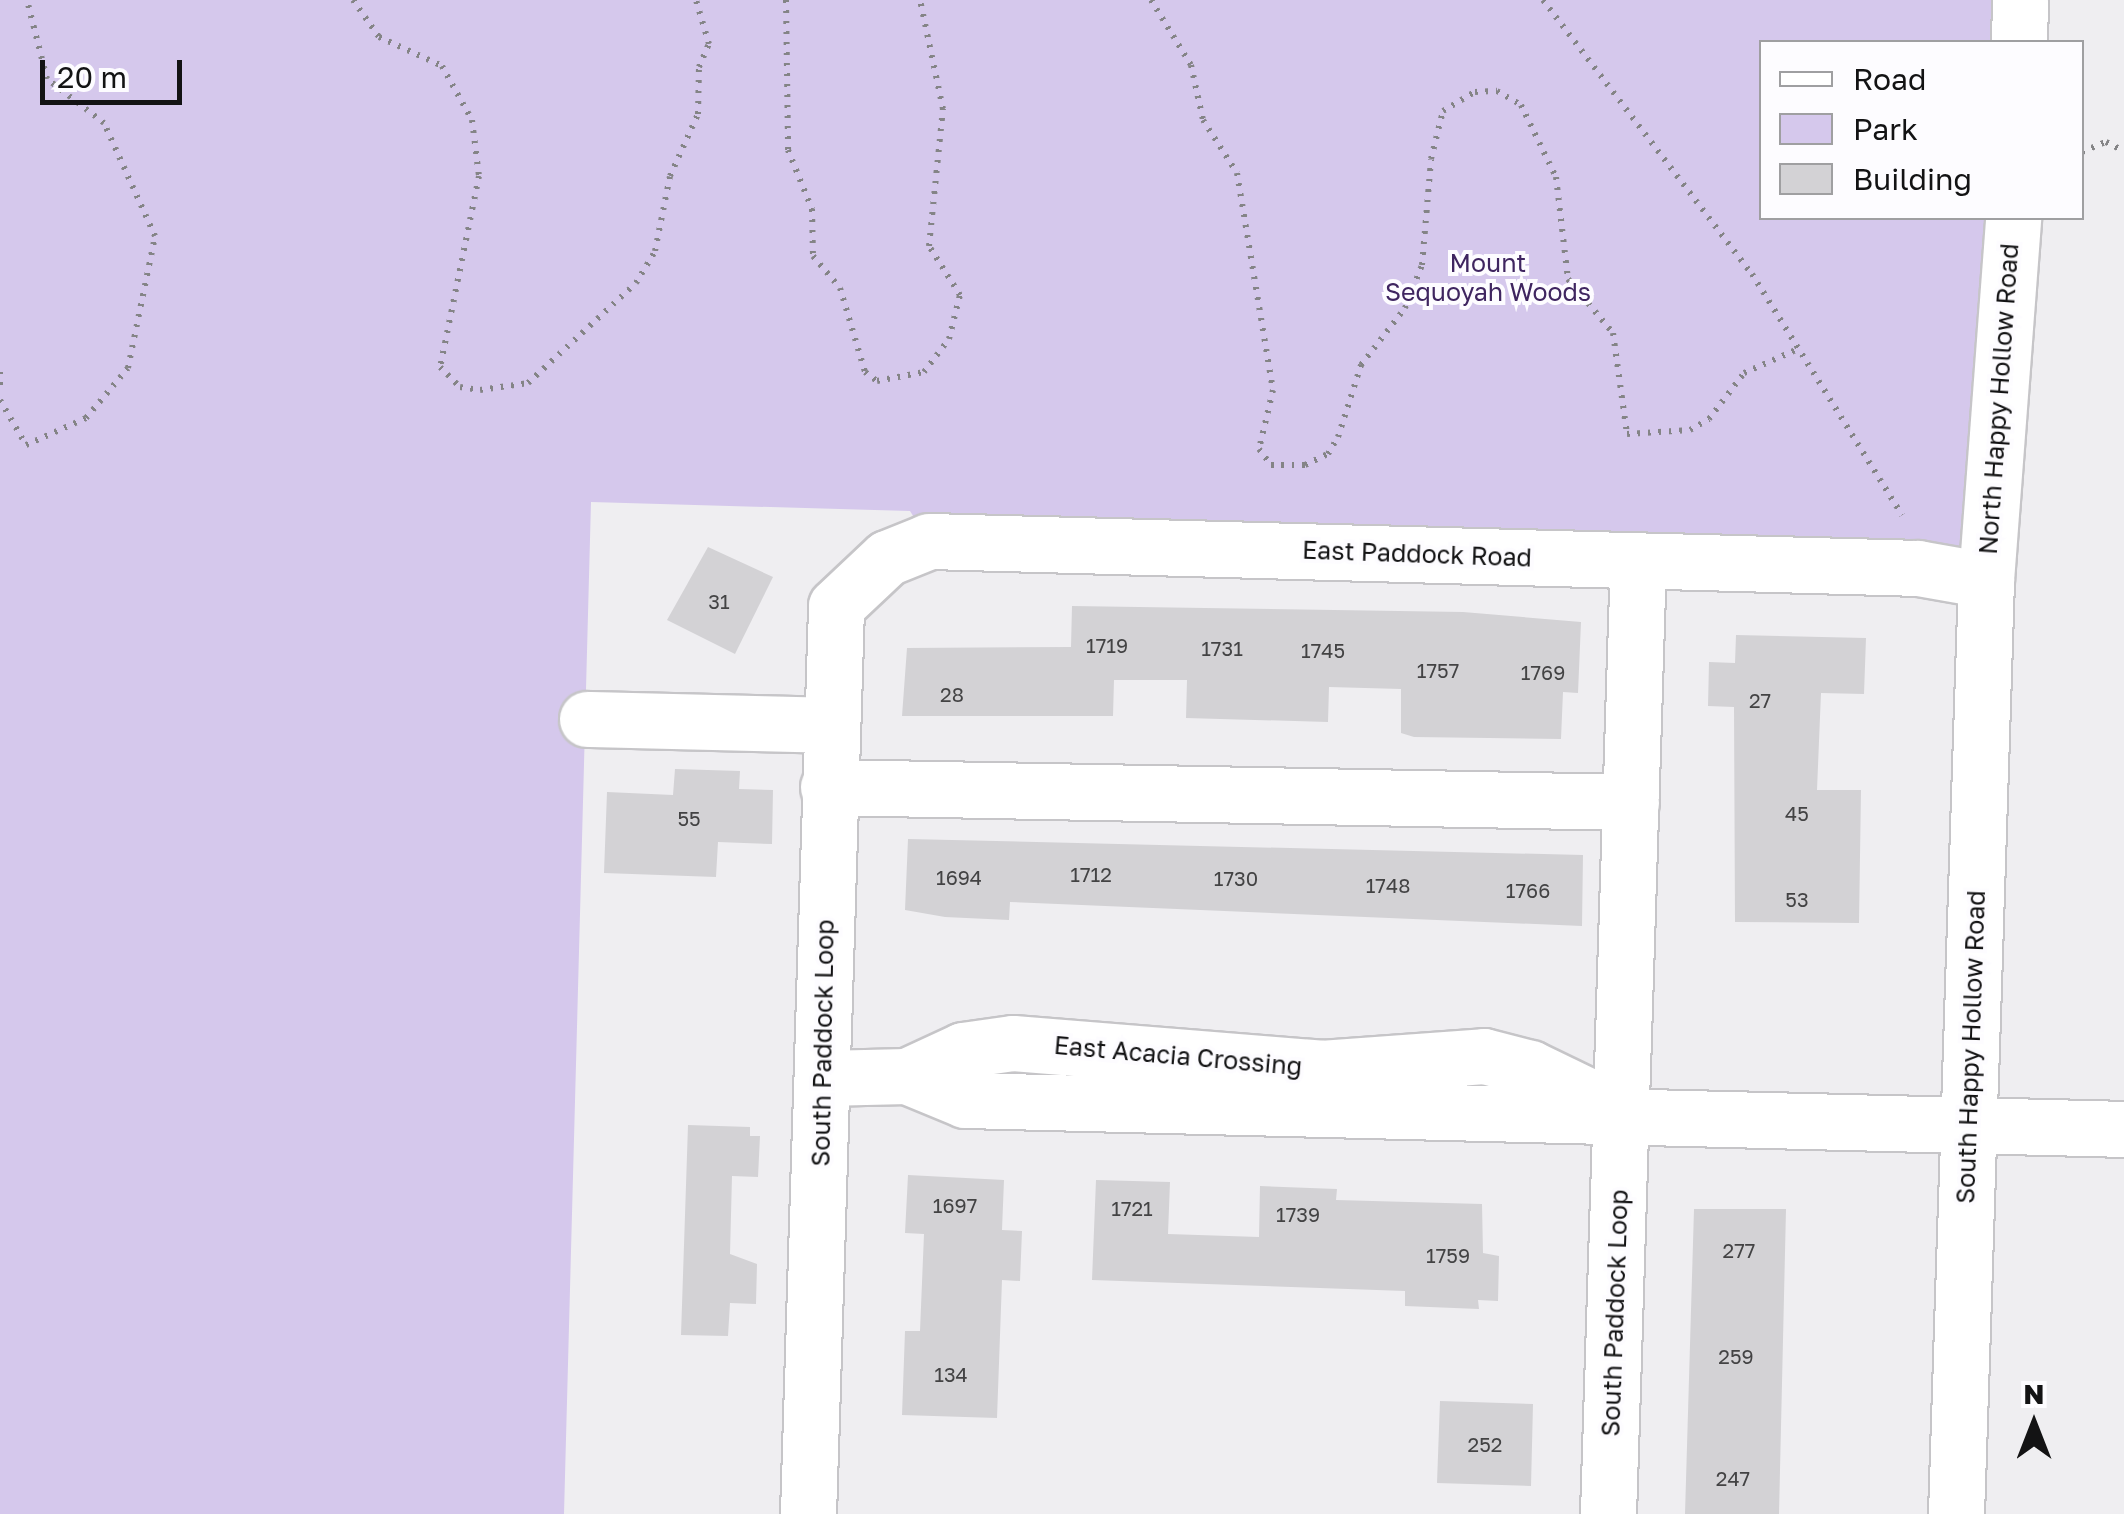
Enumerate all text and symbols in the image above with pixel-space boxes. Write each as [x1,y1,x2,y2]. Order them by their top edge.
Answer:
scale bar [45,40,188,102]
legend [1759,40,2084,220]
text: 20 m [57,59,127,95]
text: Road [1853,61,1927,97]
text: Park [1853,111,1918,147]
text: Building [1853,161,1972,197]
street label: North Happy Hollow Road [1973,242,2025,556]
park label: Mount Sequoyah Woods [1385,249,1591,308]
street label: East Paddock Road [1302,535,1532,573]
house number: 31 [708,589,730,613]
house number: 1719 [1086,633,1128,657]
house number: 1731 [1201,636,1243,660]
house number: 1745 [1301,638,1345,662]
house number: 1757 [1417,658,1459,682]
house number: 1769 [1521,660,1565,684]
house number: 28 [940,682,964,706]
house number: 27 [1749,688,1771,712]
house number: 45 [1785,801,1809,825]
house number: 55 [677,806,701,830]
house number: 1712 [1070,862,1112,886]
house number: 1694 [936,865,982,889]
house number: 1730 [1214,866,1258,890]
house number: 1748 [1366,873,1410,897]
house number: 1766 [1506,878,1550,902]
house number: 53 [1785,887,1809,911]
street label: South Happy Hollow Road [1951,890,1991,1204]
street label: South Paddock Loop [806,919,840,1167]
street label: East Acacia Crossing [1053,1030,1303,1082]
street label: South Paddock Loop [1596,1189,1634,1437]
house number: 1697 [933,1193,977,1217]
house number: 1721 [1111,1196,1153,1220]
house number: 1739 [1276,1202,1320,1226]
house number: 277 [1723,1238,1755,1262]
house number: 1759 [1426,1243,1470,1267]
house number: 259 [1718,1344,1754,1368]
house number: 134 [934,1362,968,1386]
north arrow [1984,1374,2084,1474]
text: N [2023,1377,2045,1410]
house number: 252 [1468,1432,1502,1456]
house number: 247 [1716,1466,1750,1490]

